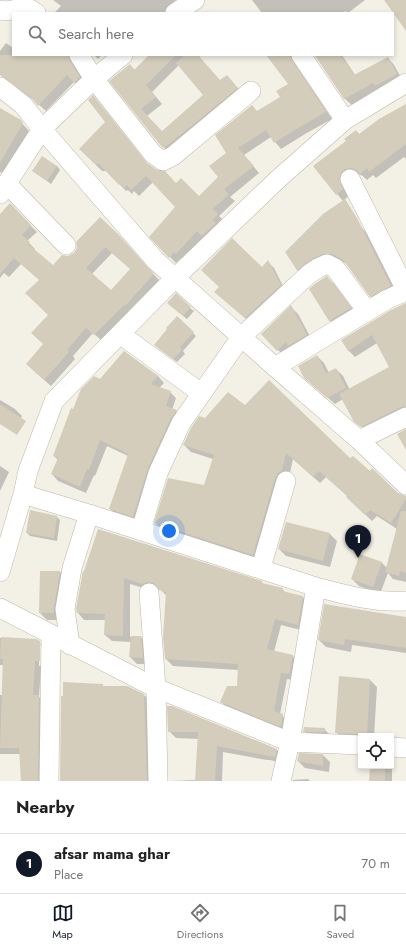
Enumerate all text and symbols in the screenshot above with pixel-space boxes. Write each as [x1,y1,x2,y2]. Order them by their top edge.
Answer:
search box [12,12,394,56]
icon: search [26,23,48,45]
text: Search here [58,23,134,45]
your location [159,521,179,541]
pin: 1 [345,525,371,558]
map controls [358,733,394,769]
button: locate [358,733,394,769]
text: Nearby [16,795,74,819]
text: afsar mama ghar [54,843,170,865]
text: 1 [26,854,32,873]
text: 70 m [361,854,390,873]
text: Place [54,865,83,884]
tab: Map [52,902,74,942]
tab: Directions [177,902,223,942]
tab: Saved [327,902,354,942]

